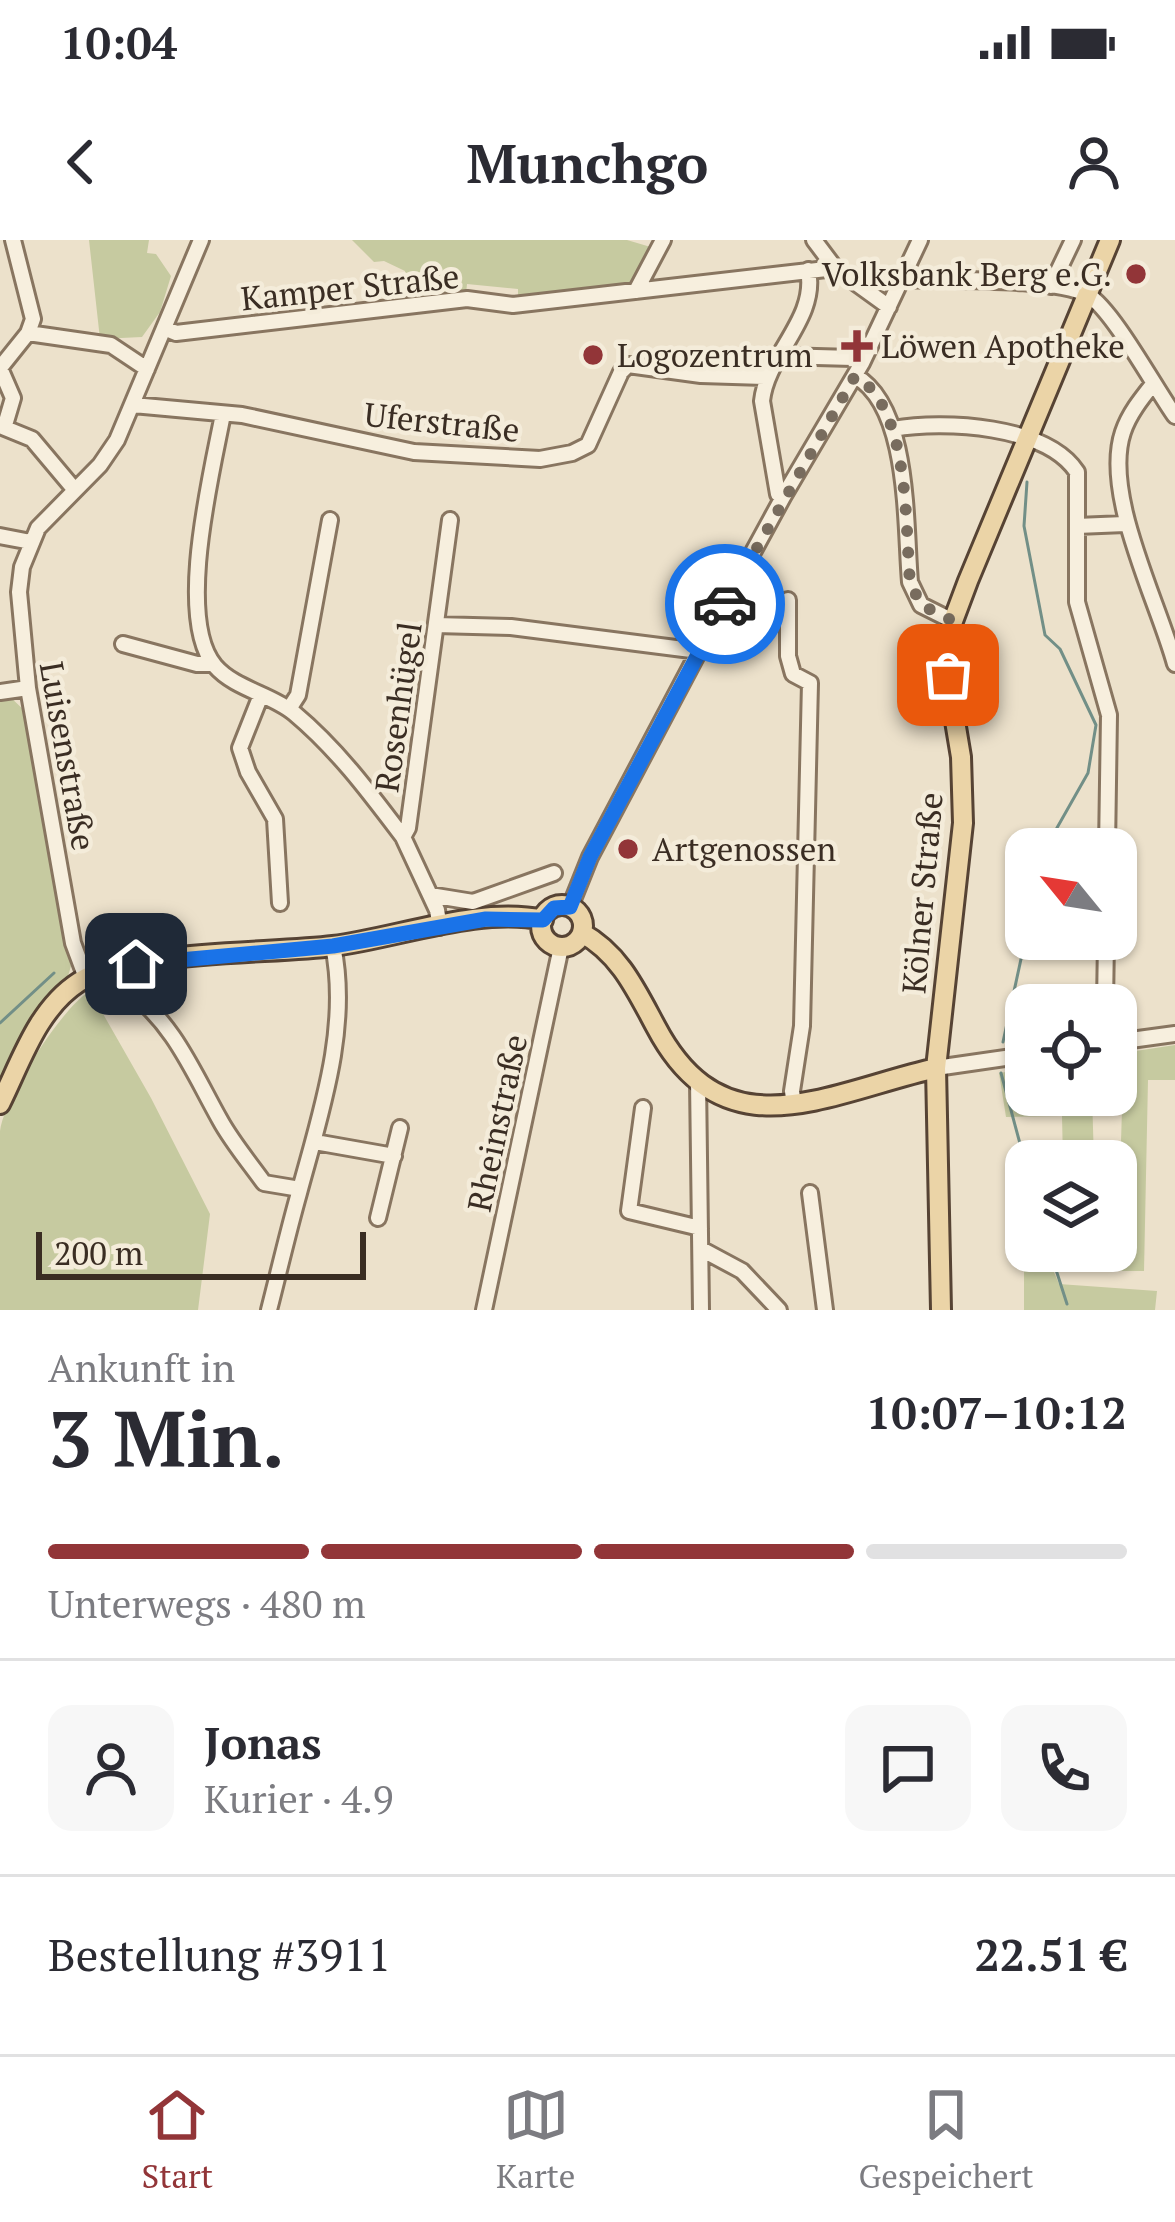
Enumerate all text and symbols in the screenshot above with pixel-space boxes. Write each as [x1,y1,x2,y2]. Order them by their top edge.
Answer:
text: 10:04 [60,12,177,72]
text: Munchgo [467,127,708,198]
icon: back [48,129,114,195]
icon: person [1061,129,1127,195]
place label: Volksbank Berg e.G. [822,252,1112,295]
street label: Kamper Straße [239,254,461,319]
marker: Volksbank Berg e.G. [1123,261,1149,287]
place label: Löwen Apotheke [881,324,1125,367]
place label: Logozentrum [617,333,813,376]
marker: Löwen Apotheke [844,333,870,359]
marker: Logozentrum [580,342,606,368]
street label: Uferstraße [362,392,522,451]
courier [665,544,785,664]
icon: car [692,571,758,637]
street label: Rosenhügel [364,619,431,795]
pin [897,624,999,726]
icon: bag [915,642,981,708]
street label: Luisenstraße [31,658,106,854]
street label: Kölner Straße [891,791,952,995]
place label: Artgenossen [652,827,836,870]
north arrow [1005,828,1137,960]
map controls [1005,828,1137,1272]
marker: Artgenossen [615,836,641,862]
pin [85,913,187,1015]
icon: home [103,931,169,997]
button: locate [1005,984,1137,1116]
street label: Rheinstraße [457,1030,536,1215]
button: layers [1005,1140,1137,1272]
scale bar [36,1226,366,1279]
text: 200 m [54,1231,143,1274]
text: Ankunft in [48,1341,235,1393]
text: 10:07–10:12 [866,1382,1127,1442]
text: 3 Min. [48,1386,285,1489]
text: Unterwegs · 480 m [48,1577,366,1629]
button: person [48,1705,174,1831]
button: chat [845,1705,971,1831]
button: phone [1001,1705,1127,1831]
text: Jonas [204,1712,322,1772]
text: Kurier · 4.9 [204,1772,394,1824]
text: Bestellung #3911 [48,1924,391,1984]
text: 22.51 € [974,1924,1127,1984]
tab: Start [141,2082,213,2197]
tab: Karte [496,2082,575,2197]
tab: Gespeichert [858,2082,1034,2197]

